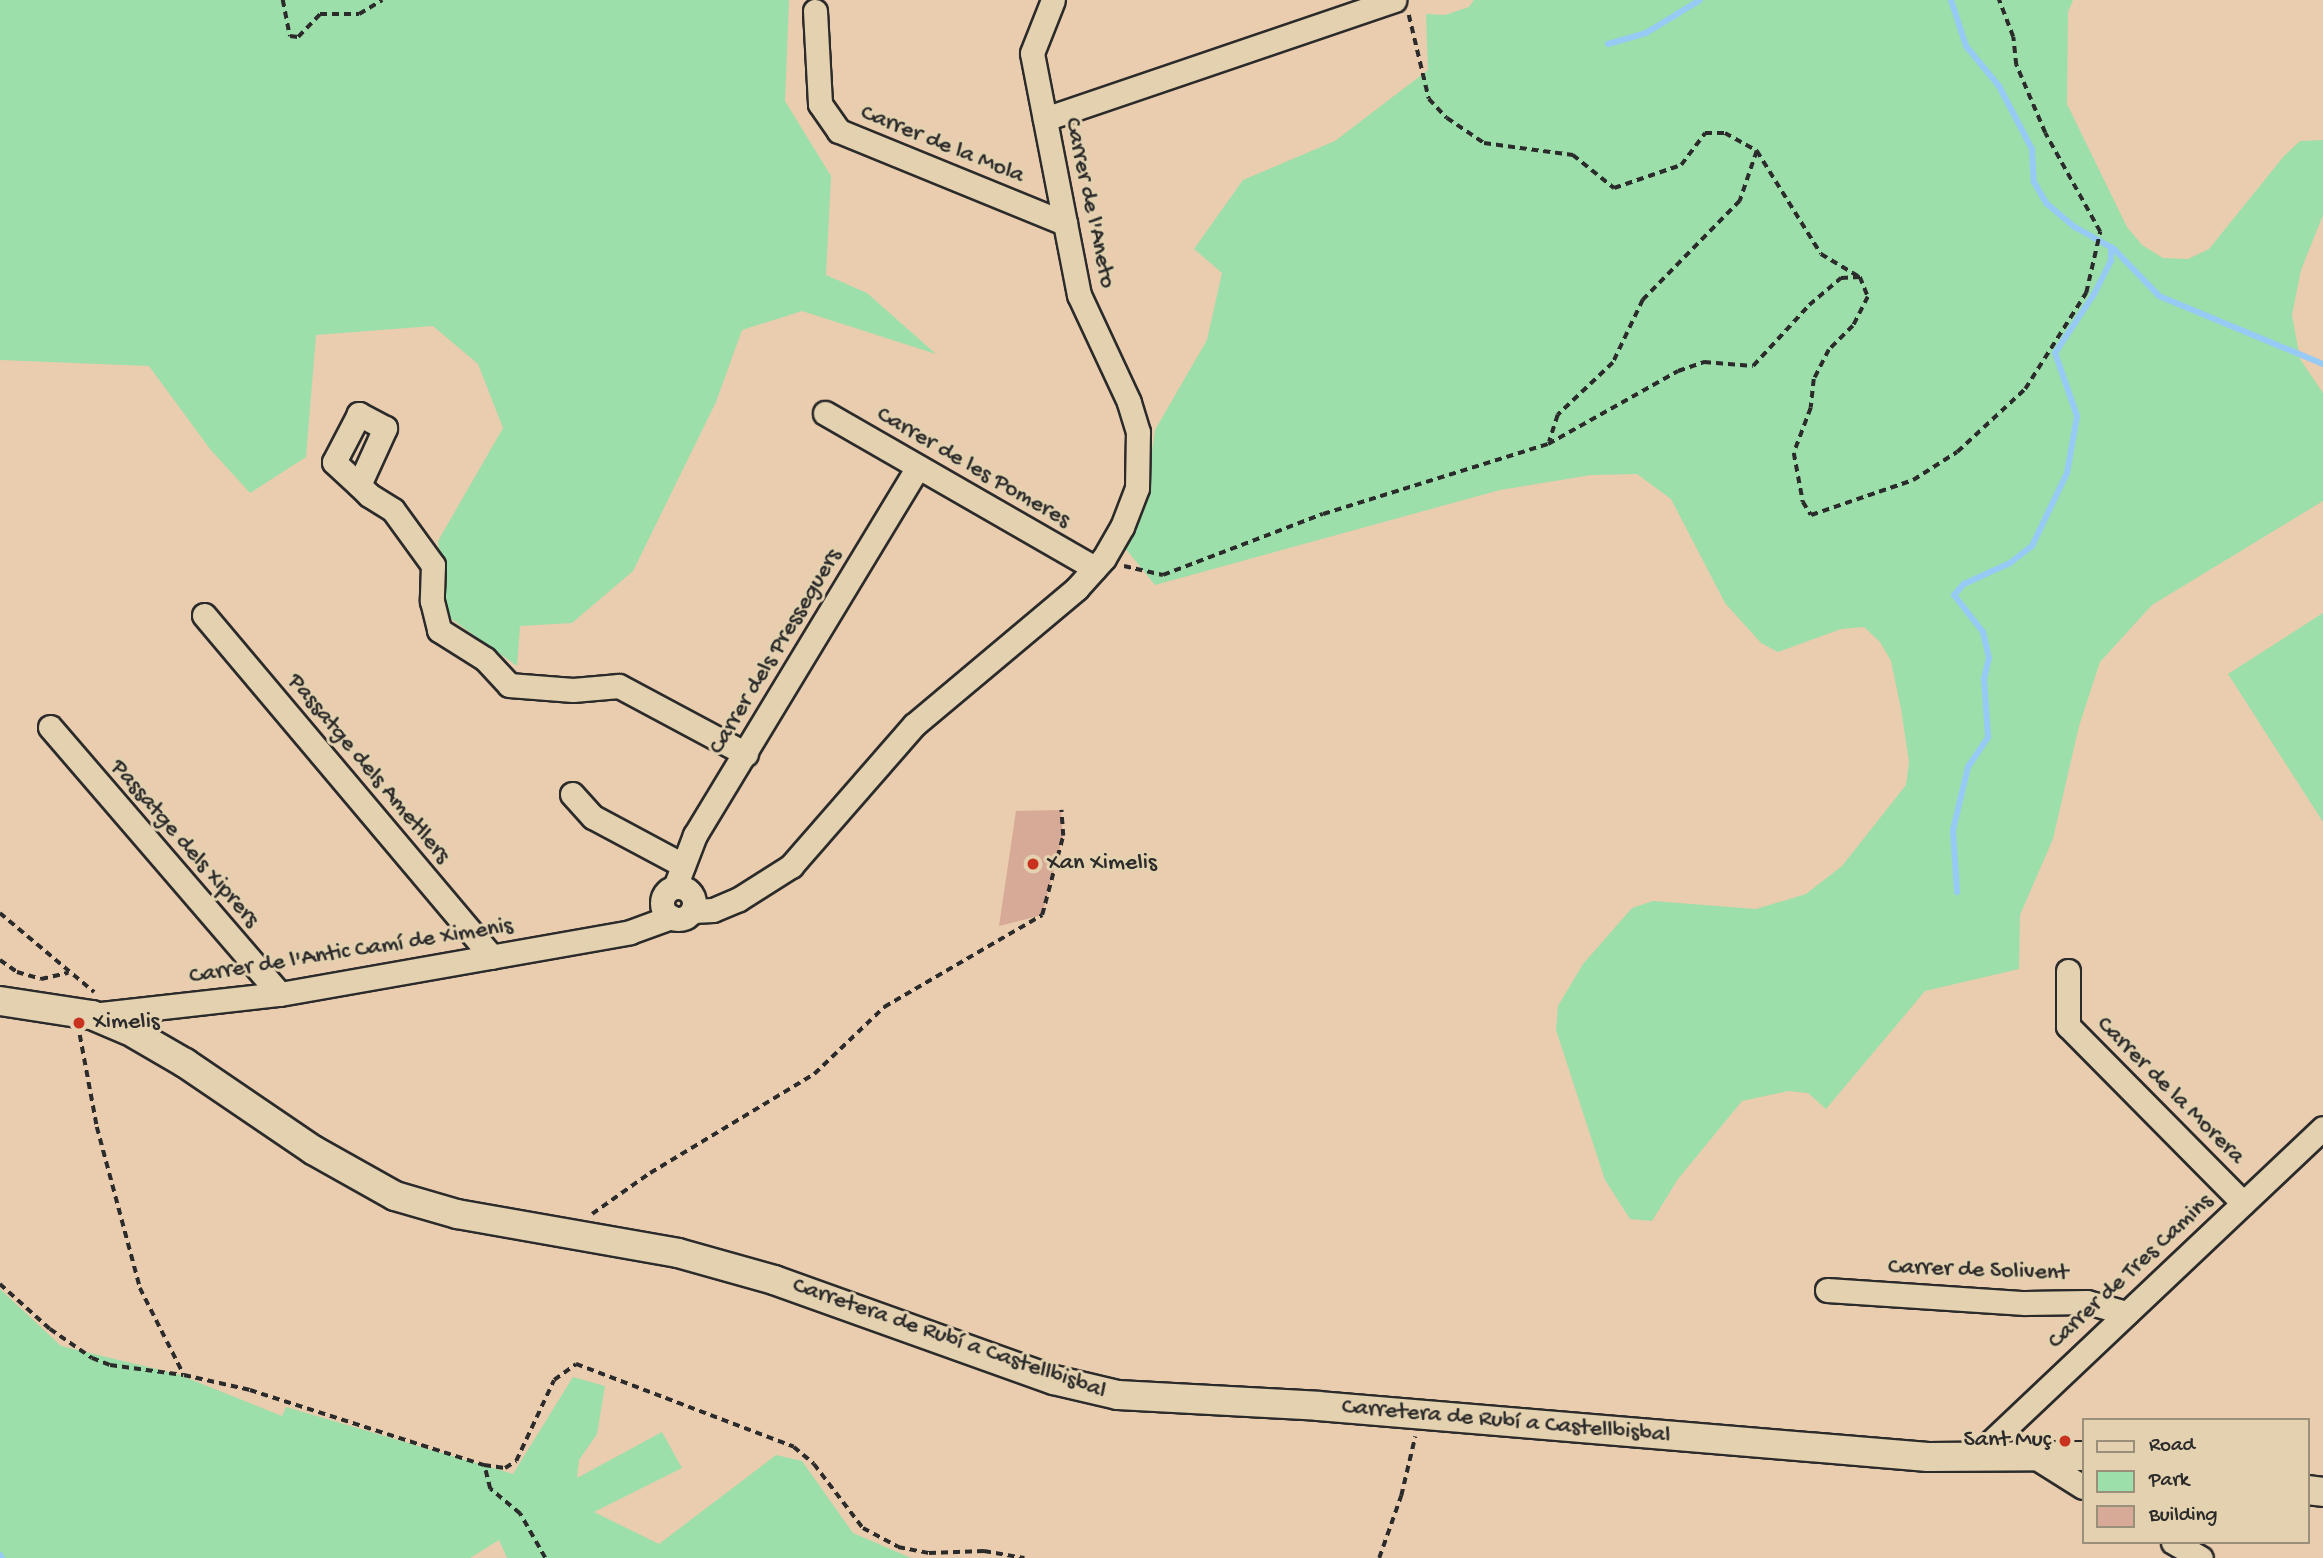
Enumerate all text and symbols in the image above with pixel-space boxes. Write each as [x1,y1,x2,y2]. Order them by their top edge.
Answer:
street label: Carrer de la Mola [856,99,1028,191]
street label: Carrer de l'Aneto [1057,115,1121,291]
street label: Carrer de les Pomeres [871,401,1075,535]
street label: Carrer dels Presseguers [703,544,849,760]
street label: Passatge dels Ametllers [280,668,456,870]
street label: Passatge dels Xiprers [103,754,265,934]
place label: Xan Ximelis [1047,850,1157,878]
marker: Xan Ximelis [1025,856,1041,872]
street label: Carrer de l'Antic Camí de Ximenis [187,912,515,992]
place label: Ximelis [93,1009,160,1037]
street label: Carrer de la Morera [2090,1011,2250,1171]
marker: Ximelis [71,1015,87,1031]
street label: Carrer de Tres Camins [2042,1188,2220,1356]
street label: Carrer de Solivent [1887,1253,2069,1289]
street label: Carretera de Rubí a Castellbisbal [788,1272,1110,1406]
street label: Carretera de Rubí a Castellbisbal [1340,1393,1672,1451]
legend [2082,1418,2309,1544]
place label: Sant Muç [1964,1427,2051,1455]
marker: Sant Muç [2057,1433,2073,1449]
text: Road [2149,1434,2195,1459]
text: Park [2149,1469,2189,1494]
text: Building [2149,1504,2218,1529]

